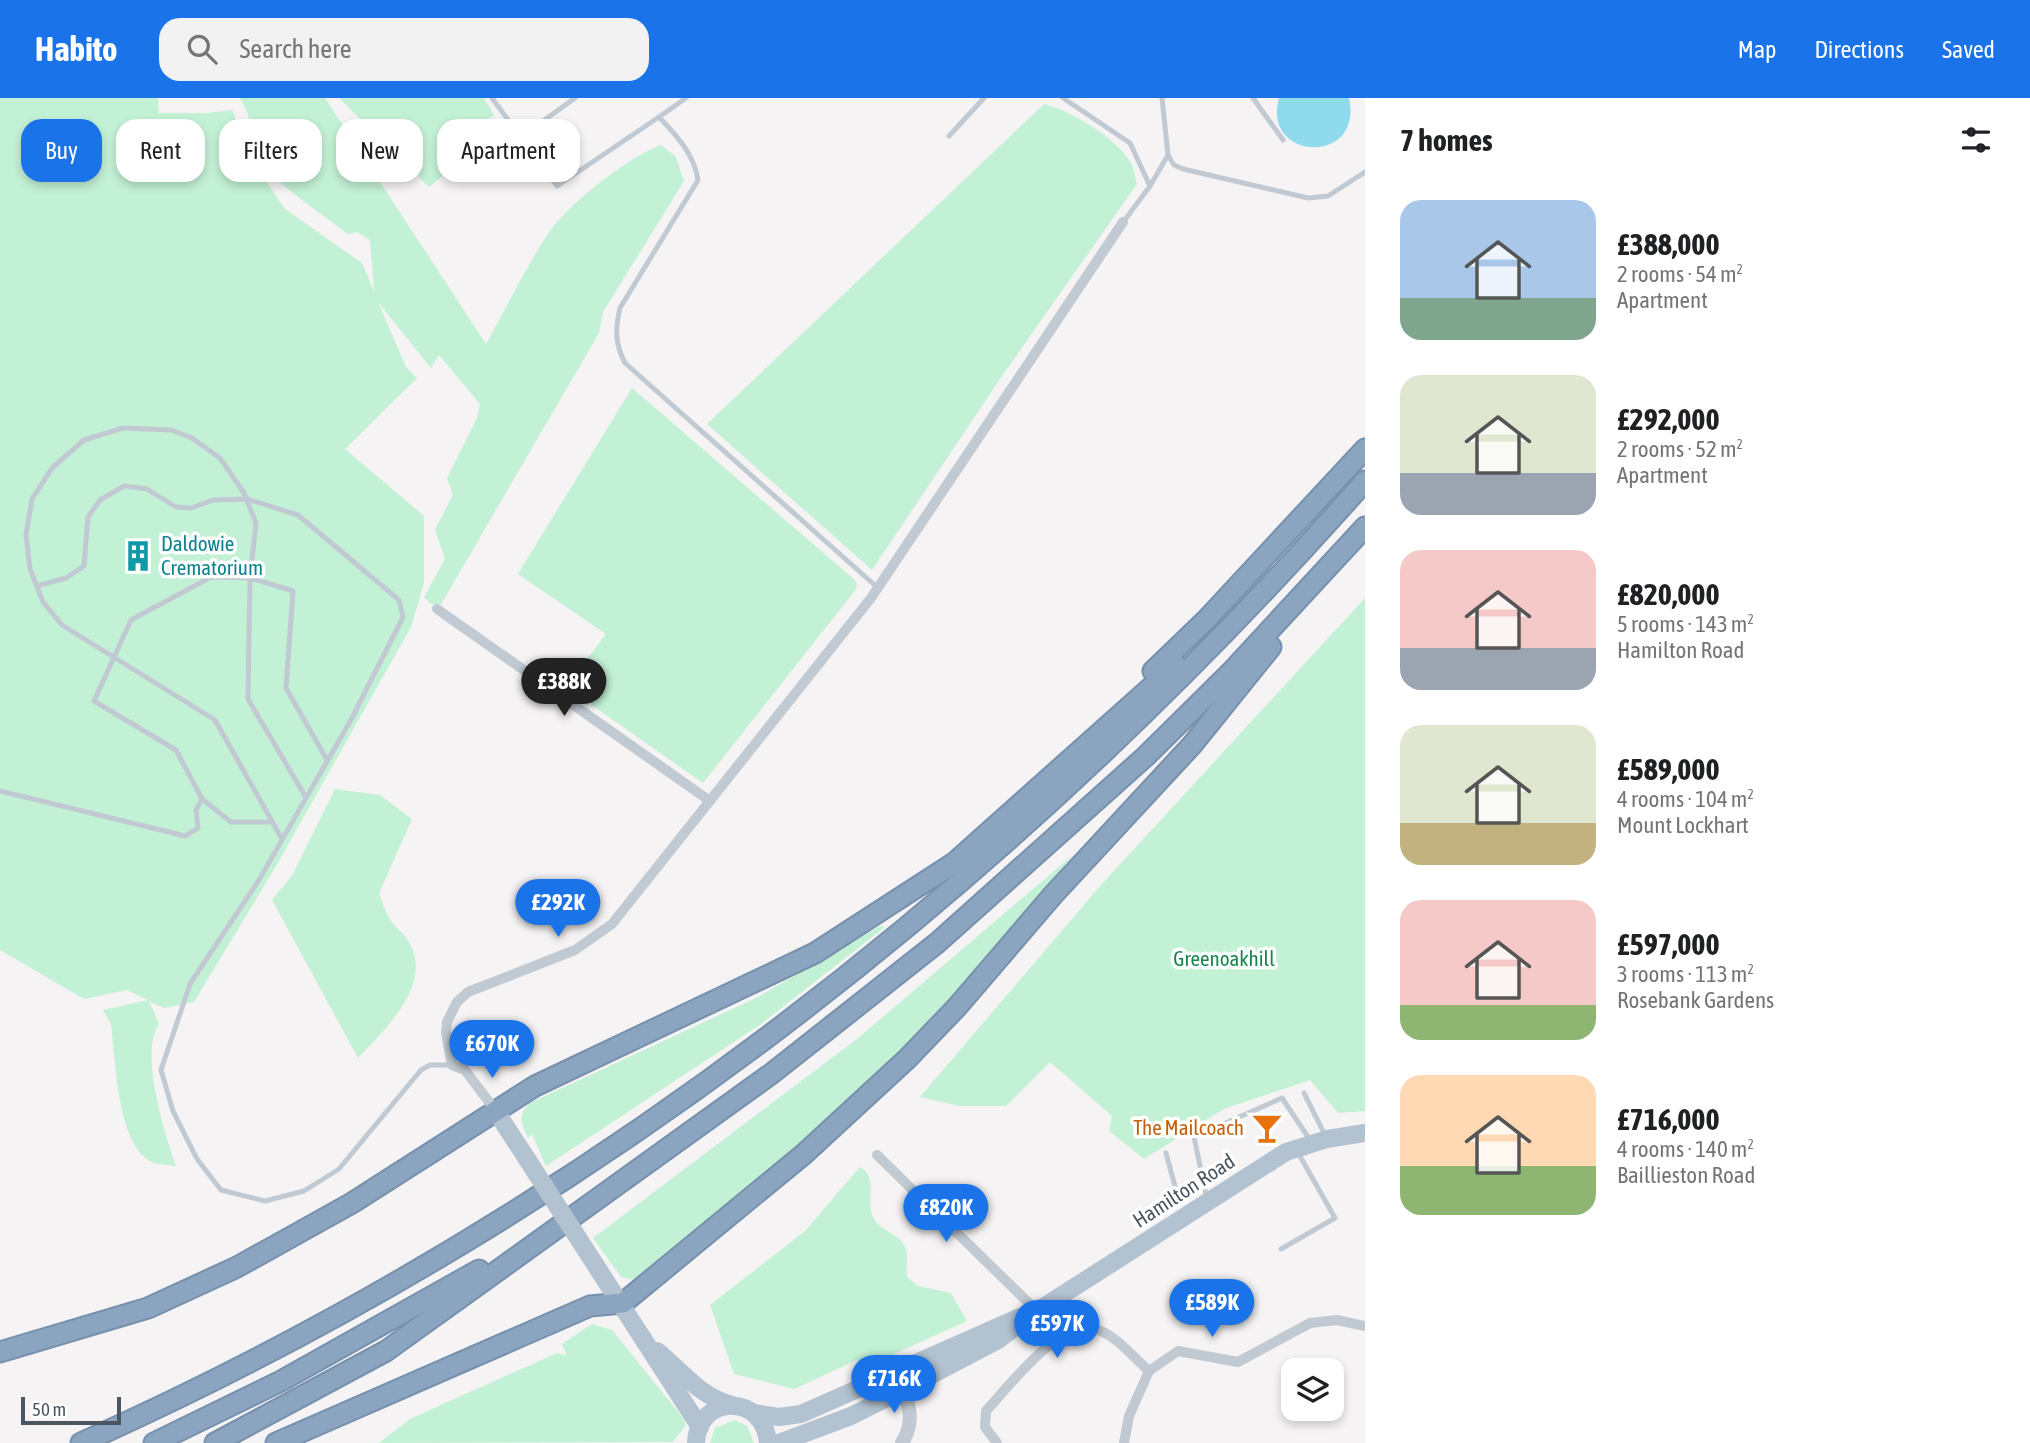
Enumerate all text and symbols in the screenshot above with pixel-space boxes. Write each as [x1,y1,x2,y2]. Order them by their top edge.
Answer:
search box [159,18,649,81]
text: Habito [35,30,117,68]
icon: search [183,30,221,68]
text: Search here [239,34,352,64]
text: Map [1738,36,1776,63]
text: Directions [1814,36,1904,63]
text: Saved [1942,36,1995,63]
chip: Buy [21,119,102,182]
chip: Rent [116,119,205,182]
chip: Filters [219,119,322,182]
chip: New [336,119,423,182]
chip: Apartment [437,119,580,182]
icon: filters [1957,121,1995,159]
text: 7 homes [1400,123,1493,157]
text: £388,000 [1617,227,1720,261]
icon: home [1456,228,1540,312]
text: 2 rooms · 54 m² [1617,261,1743,287]
text: Apartment [1617,287,1708,313]
text: £292,000 [1617,402,1720,436]
icon: home [1456,403,1540,487]
text: 2 rooms · 52 m² [1617,436,1743,462]
text: Apartment [1617,462,1708,488]
place label: Daldowie Crematorium [161,531,263,579]
building icon: Daldowie Crematorium [121,539,155,573]
text: £820,000 [1617,577,1720,611]
icon: home [1456,578,1540,662]
text: 5 rooms · 143 m² [1617,611,1754,637]
text: Hamilton Road [1617,637,1744,663]
pin: £388K [515,658,613,718]
text: £388K [537,668,591,694]
text: £589,000 [1617,752,1720,786]
icon: home [1456,753,1540,837]
text: 4 rooms · 104 m² [1617,786,1754,812]
text: Mount Lockhart [1617,812,1749,838]
pin: £292K [509,880,607,939]
text: £292K [531,889,585,915]
text: £597,000 [1617,927,1720,961]
icon: home [1456,928,1540,1012]
park label: Greenoakhill [1173,946,1275,970]
text: 3 rooms · 113 m² [1617,961,1754,987]
text: Rosebank Gardens [1617,987,1774,1013]
pin: £670K [443,1020,541,1080]
text: £670K [465,1030,519,1056]
text: £716,000 [1617,1102,1720,1136]
icon: home [1456,1103,1540,1187]
bar icon: The Mailcoach [1250,1111,1284,1145]
place label: The Mailcoach [1133,1115,1244,1139]
text: 4 rooms · 140 m² [1617,1136,1754,1162]
street label: Hamilton Road [1128,1148,1239,1232]
text: Baillieston Road [1617,1162,1755,1188]
pin: £820K [897,1184,995,1244]
text: £820K [919,1194,973,1220]
pin: £589K [1163,1280,1261,1339]
text: £589K [1185,1289,1239,1315]
pin: £597K [1008,1300,1106,1360]
text: £597K [1030,1310,1084,1336]
pin: £716K [845,1356,943,1415]
map controls [1281,1358,1344,1421]
button: layers [1281,1358,1344,1421]
text: £716K [867,1365,921,1391]
scale bar [21,1394,121,1426]
text: 50 m [32,1398,66,1420]

